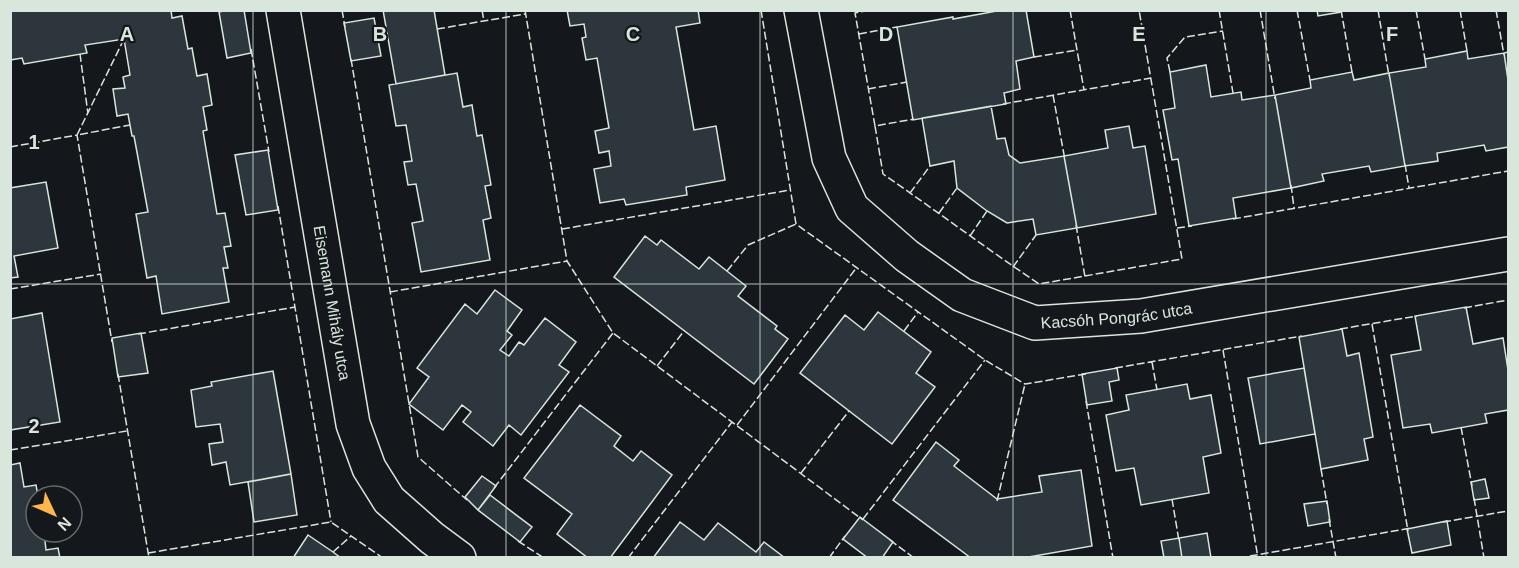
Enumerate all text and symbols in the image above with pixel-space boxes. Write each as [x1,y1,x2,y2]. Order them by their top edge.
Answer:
text: A [120,23,134,45]
text: B [373,23,387,45]
text: C [626,23,640,45]
text: D [879,23,893,45]
text: E [1132,23,1146,45]
text: F [1386,23,1398,45]
text: 1 [28,131,40,153]
street label: Eisemann Mihály utca [311,224,353,382]
street label: Kacsóh Pongrác utca [1040,300,1193,332]
text: 2 [28,415,40,437]
north arrow [24,484,84,544]
text: N [54,514,75,534]

